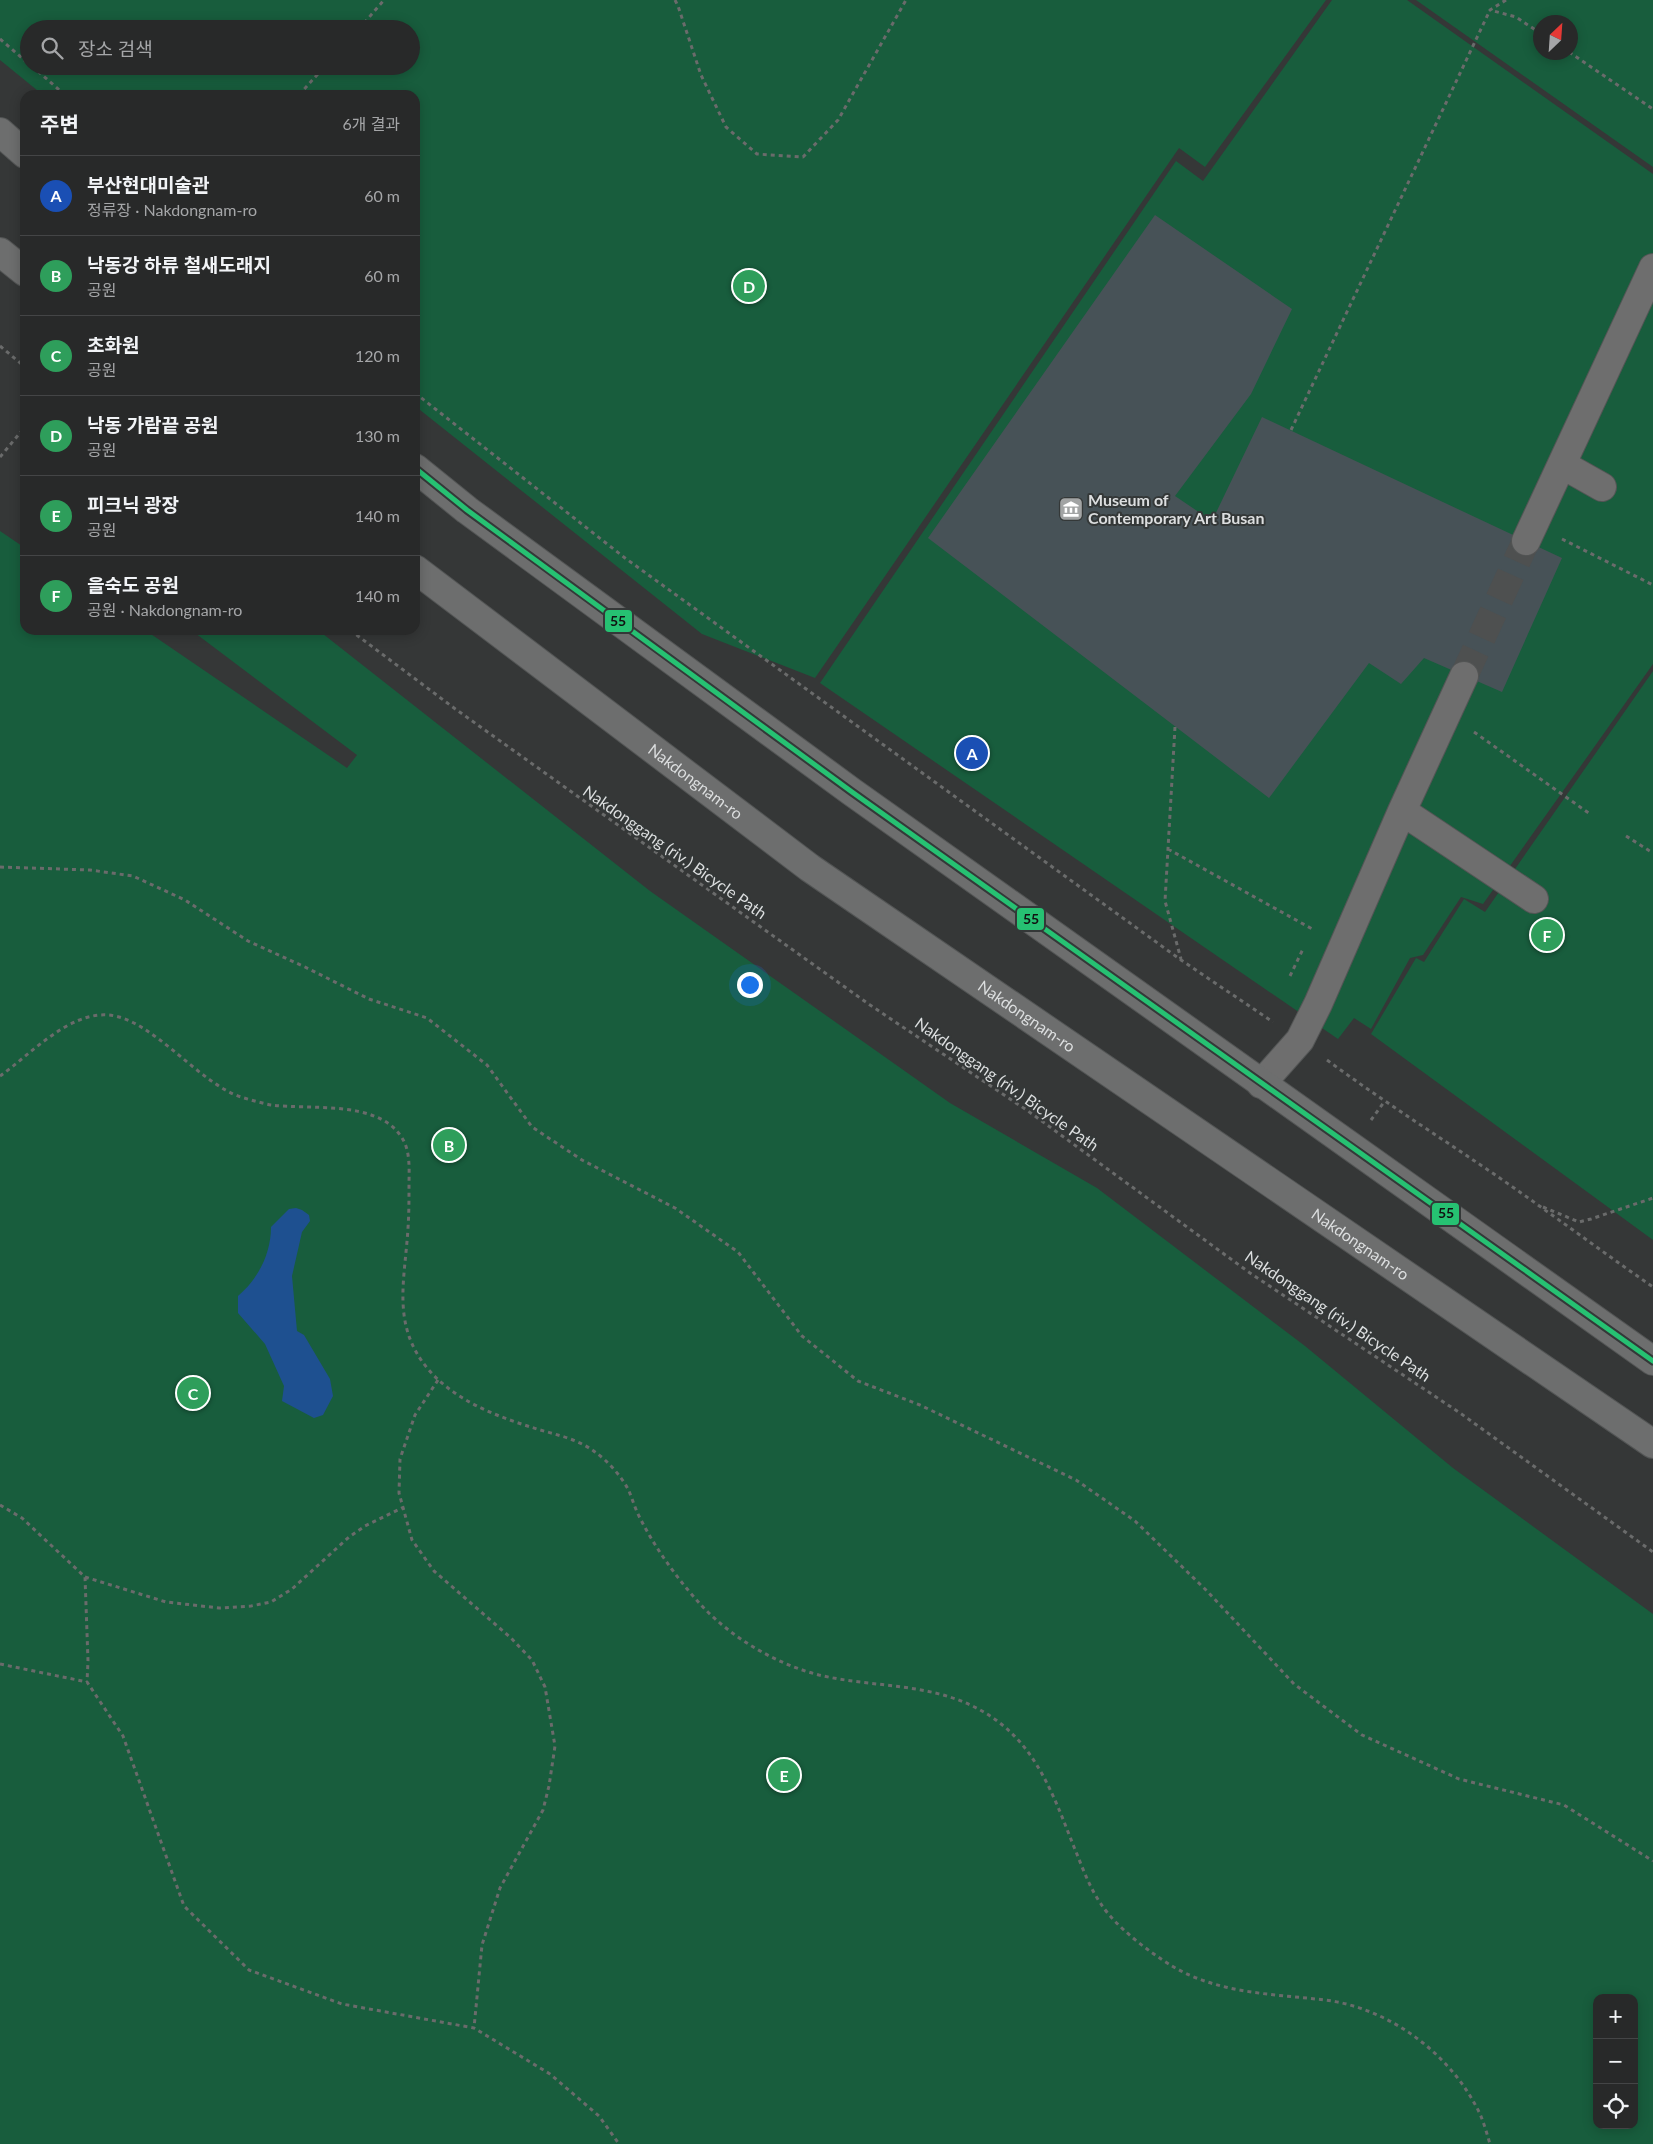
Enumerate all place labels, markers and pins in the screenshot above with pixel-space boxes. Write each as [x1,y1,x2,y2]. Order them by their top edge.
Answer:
pin: D [733,267,765,305]
place label: Museum of Contemporary Art Busan [1088,490,1264,527]
museum icon: Museum of Contemporary Art Busan [1058,496,1084,522]
pin: A [956,734,988,772]
pin: F [1531,916,1563,954]
pin: B [433,1126,465,1164]
pin: C [177,1374,209,1412]
pin: E [768,1756,800,1794]

